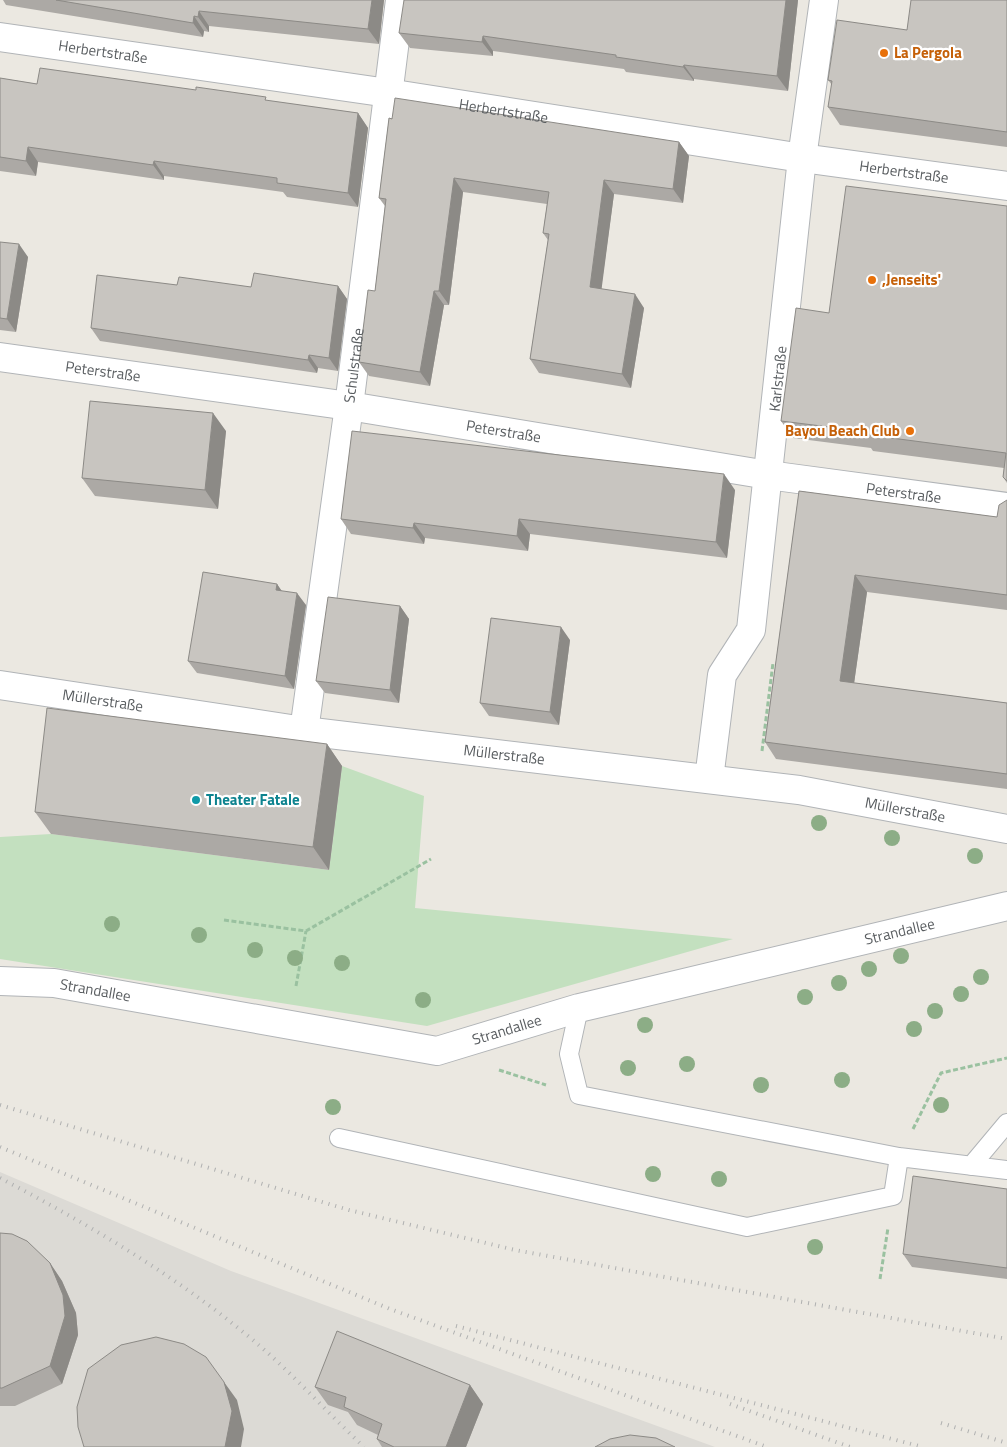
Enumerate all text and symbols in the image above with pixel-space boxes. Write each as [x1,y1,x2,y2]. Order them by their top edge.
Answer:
street label: Herbertstraße [57,34,149,69]
place label: La Pergola [894,41,962,64]
marker: La Pergola [878,47,890,59]
street label: Herbertstraße [457,92,550,129]
street label: Herbertstraße [858,154,950,189]
place label: ,Jenseits' [882,268,941,291]
marker: ,Jenseits' [866,274,878,286]
street label: Schulstraße [337,327,370,404]
street label: Karlstraße [763,345,793,413]
street label: Peterstraße [64,354,142,388]
street label: Peterstraße [464,413,543,448]
place label: Bayou Beach Club [785,419,900,442]
marker: Bayou Beach Club [904,425,916,437]
street label: Peterstraße [865,476,943,509]
street label: Müllerstraße [61,683,145,718]
street label: Müllerstraße [462,738,546,771]
place label: Theater Fatale [206,788,300,811]
street label: Müllerstraße [863,791,947,828]
marker: Theater Fatale [190,794,202,806]
street label: Strandallee [862,912,937,951]
street label: Strandallee [58,972,133,1007]
street label: Strandallee [469,1008,544,1051]

